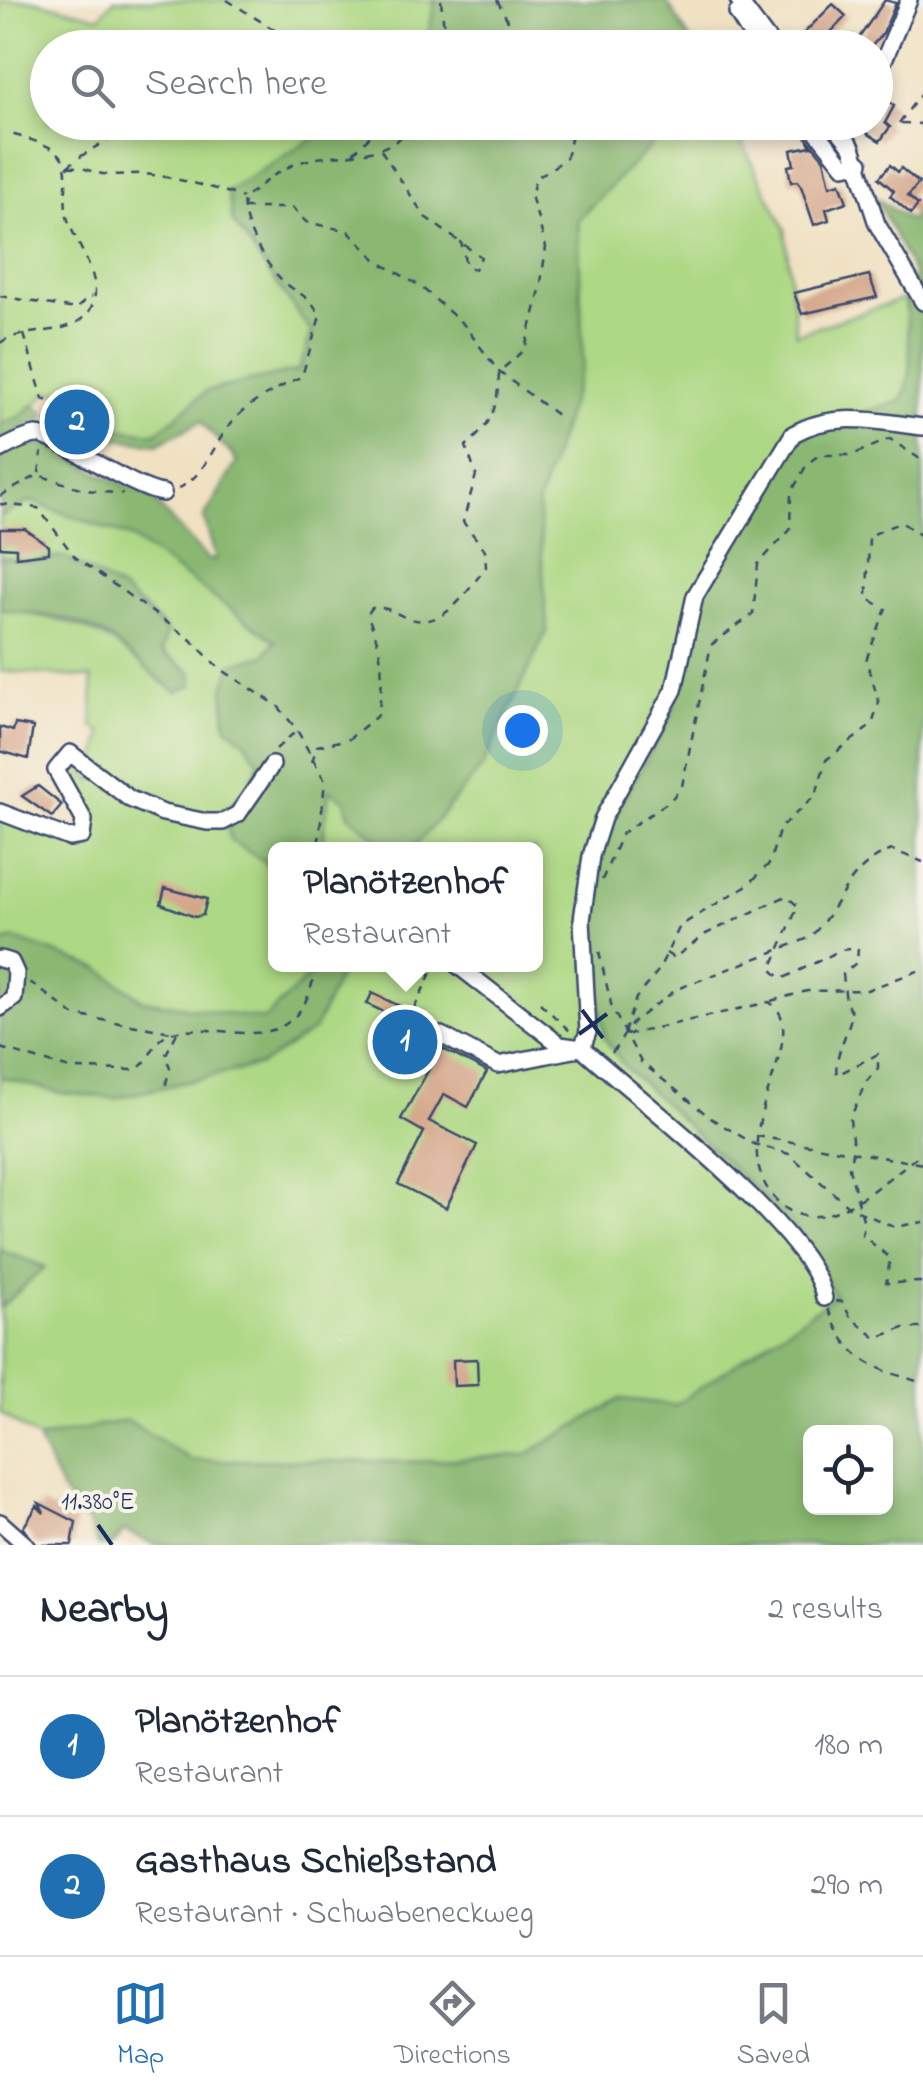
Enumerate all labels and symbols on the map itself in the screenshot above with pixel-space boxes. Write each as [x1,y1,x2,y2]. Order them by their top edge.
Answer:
pin: 2 [44,384,110,460]
your location [497,705,548,756]
pin: 1 [372,1004,438,1080]
text: 11.380°E [61,1485,135,1521]

